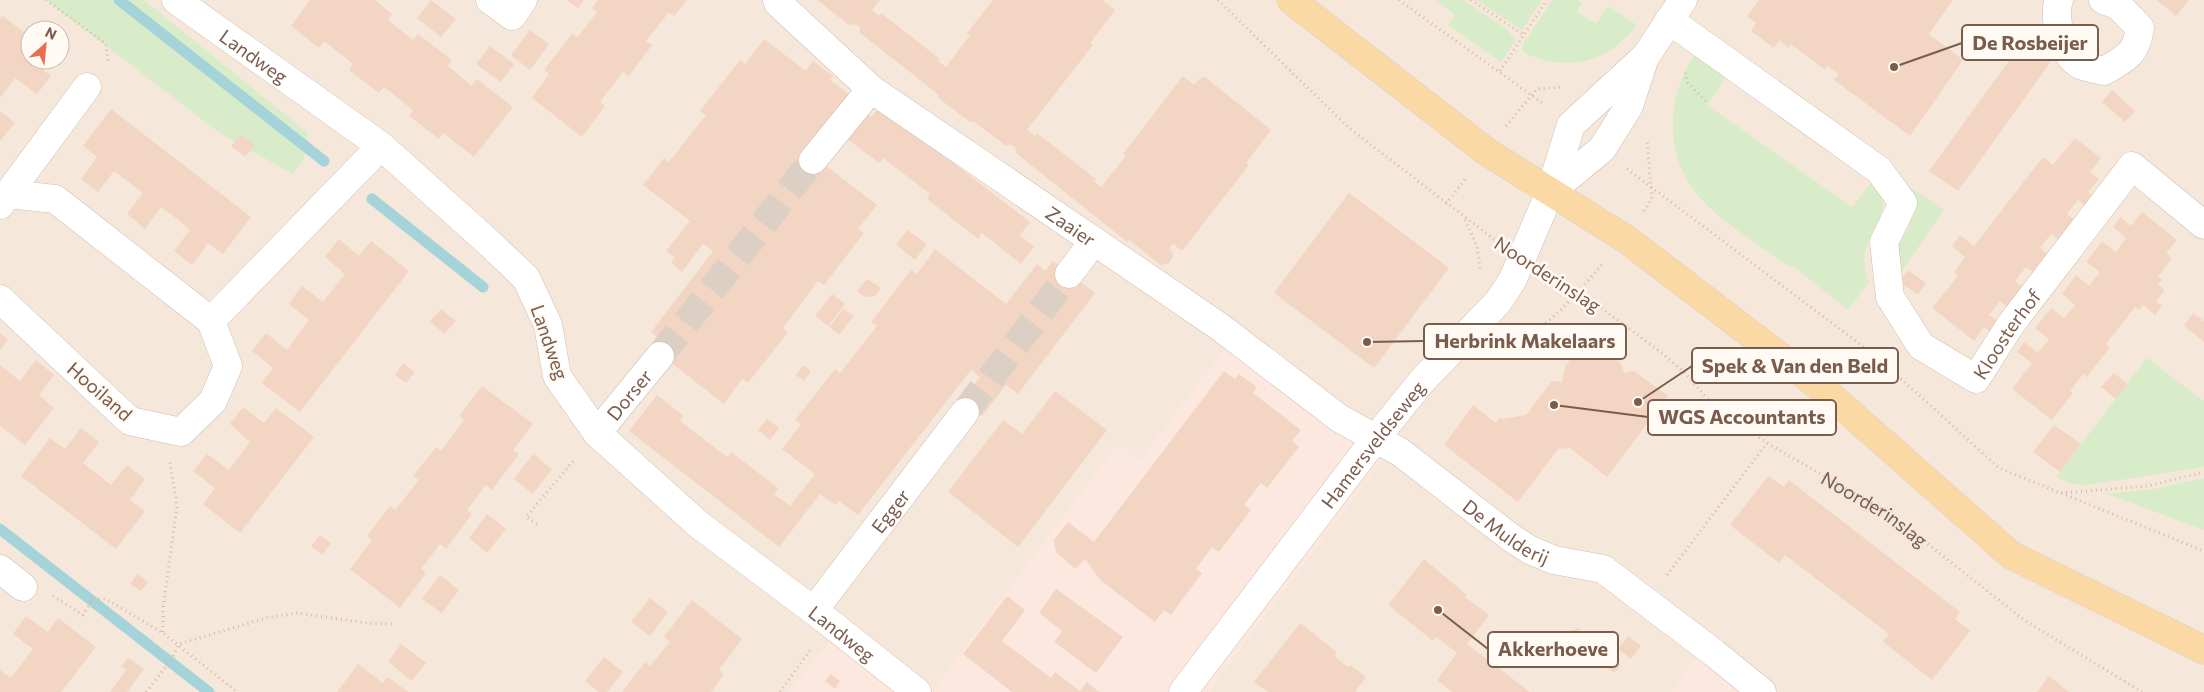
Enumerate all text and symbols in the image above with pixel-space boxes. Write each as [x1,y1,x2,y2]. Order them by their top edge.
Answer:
north arrow [20,20,70,70]
text: N [43,23,60,43]
street label: Landweg [216,24,293,88]
callout: De Rosbeijer [1962,25,2098,60]
text: De Rosbeijer [1972,30,2088,54]
street label: Zaaier [1042,200,1101,251]
street label: Noorderinslag [1490,231,1606,317]
street label: Kloosterhof [1968,284,2045,383]
street label: Landweg [526,301,574,383]
callout: Herbrink Makelaars [1424,324,1626,359]
text: Herbrink Makelaars [1434,328,1616,352]
callout: Spek & Van den Beld [1692,348,1898,383]
text: Spek & Van den Beld [1702,353,1888,377]
street label: Hooiland [63,357,137,425]
street label: Dorser [601,364,656,424]
street label: Hamersveldseweg [1316,376,1429,512]
callout: WGS Accountants [1648,400,1836,435]
text: WGS Accountants [1658,404,1826,428]
street label: Noorderinslag [1818,466,1933,551]
street label: Egger [866,484,914,537]
street label: De Mulderij [1459,494,1553,568]
street label: Landweg [805,600,880,666]
callout: Akkerhoeve [1488,632,1618,667]
text: Akkerhoeve [1498,636,1608,660]

